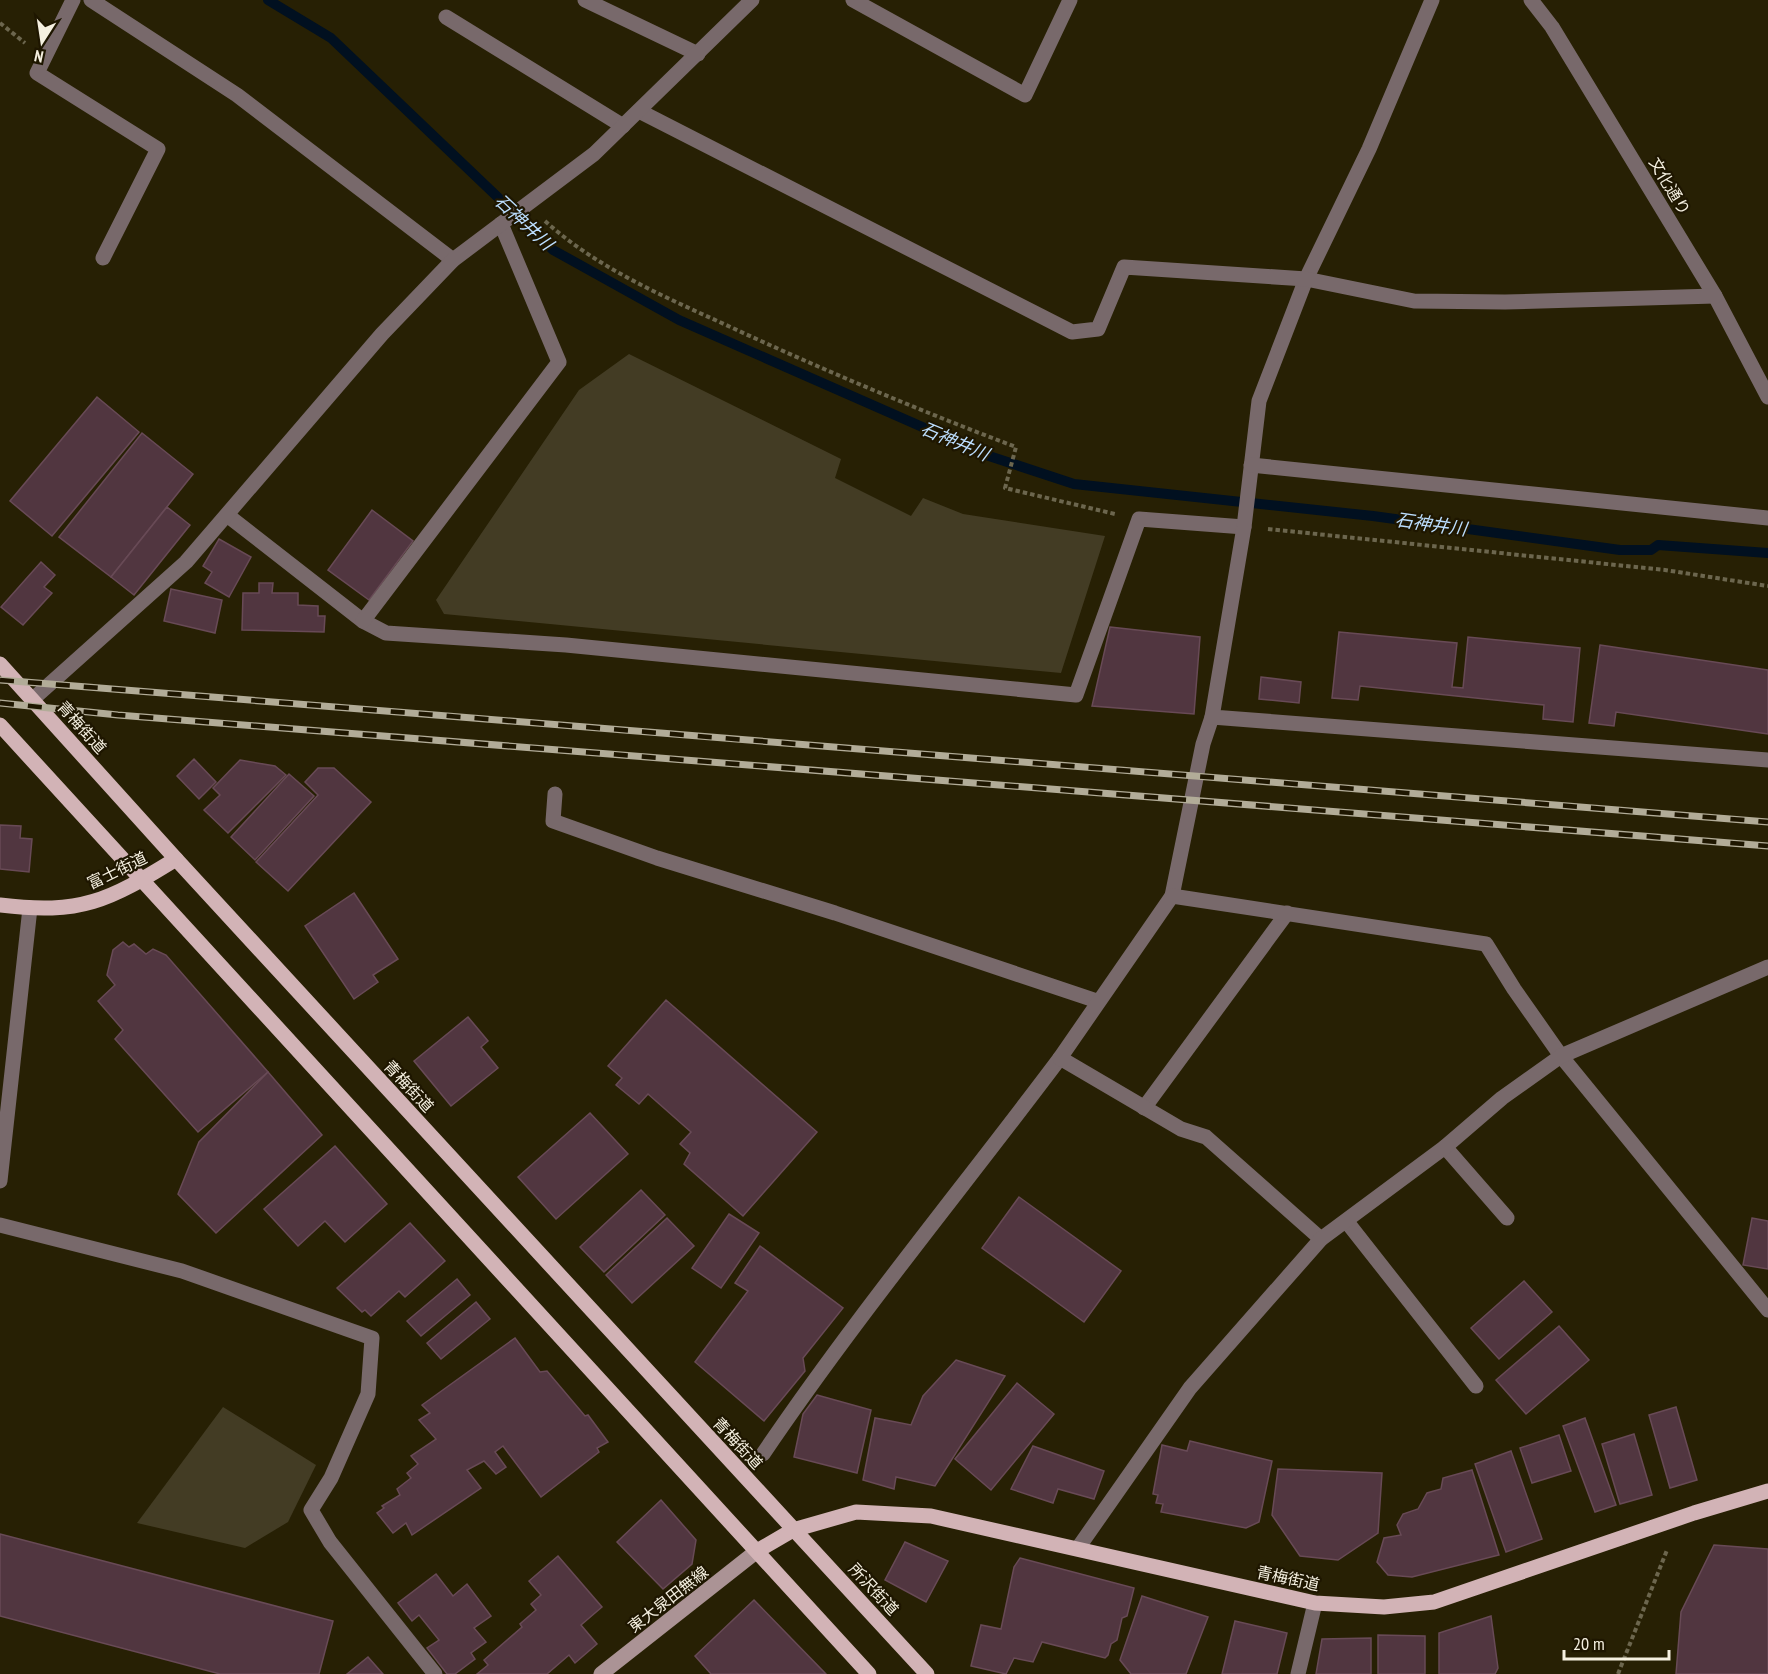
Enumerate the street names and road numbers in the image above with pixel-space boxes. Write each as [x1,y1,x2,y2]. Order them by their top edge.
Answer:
street label: 文化通り [1645,153,1695,219]
street label: 青梅街道 [53,697,111,757]
street label: 富士街道 [84,847,150,893]
street label: 青梅街道 [380,1056,438,1116]
street label: 青梅街道 [709,1413,767,1473]
street label: 所沢街道 [845,1559,903,1619]
street label: 東大泉田無線 [624,1562,712,1636]
street label: 青梅街道 [1255,1562,1321,1594]

